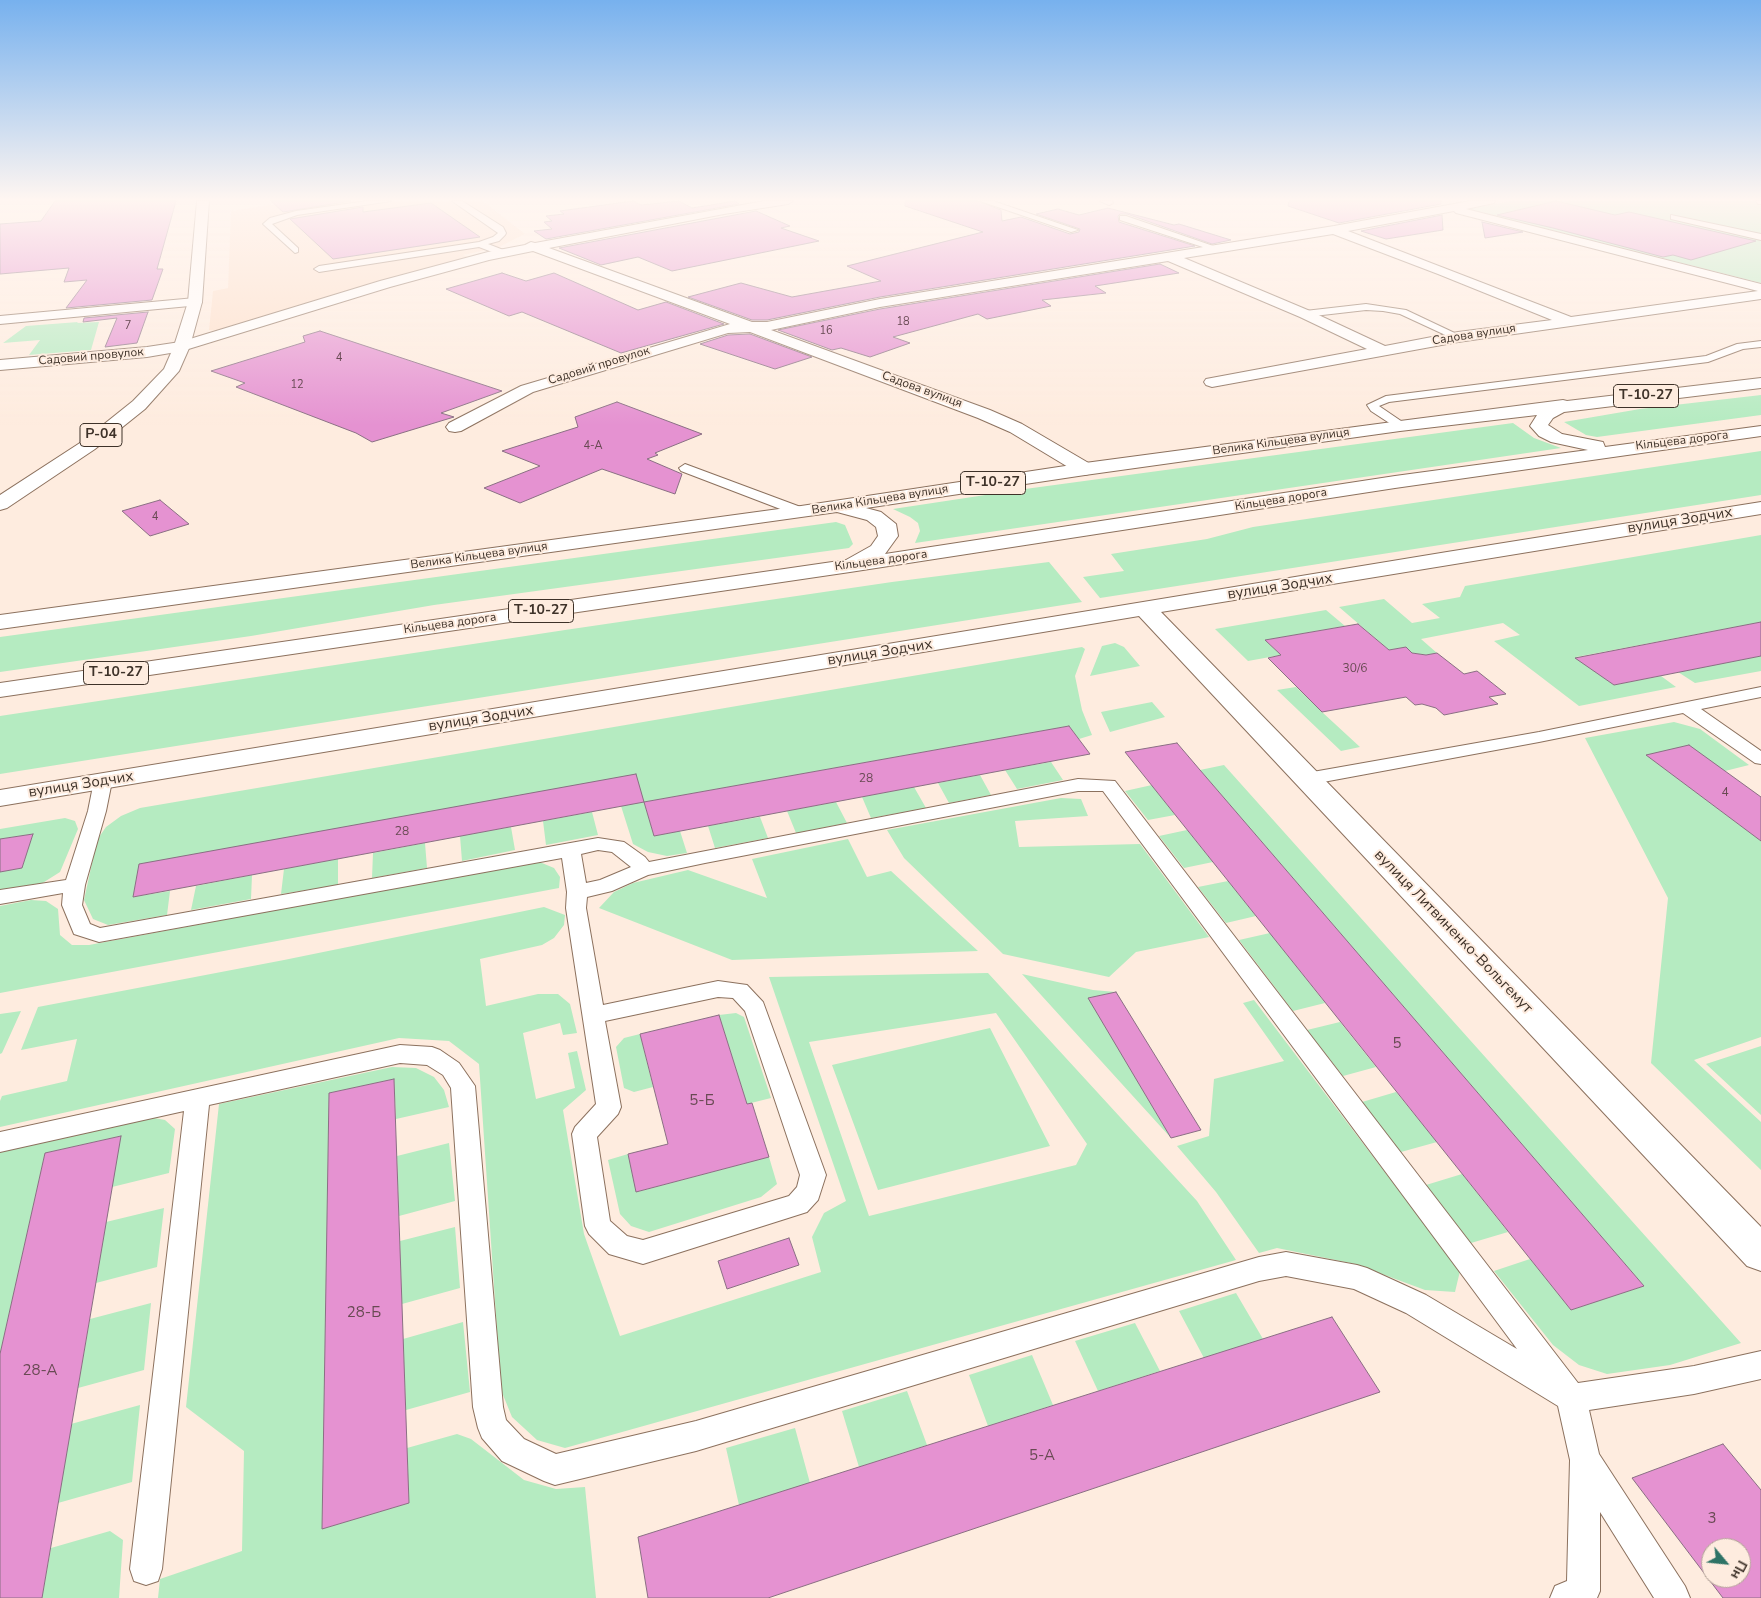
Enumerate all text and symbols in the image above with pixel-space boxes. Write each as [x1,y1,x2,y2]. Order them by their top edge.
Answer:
house number: 18 [896,315,910,329]
house number: 7 [125,319,131,333]
street label: Садова вулиця [1431,321,1517,349]
house number: 16 [819,324,833,338]
street label: Садовий провулок [547,344,651,388]
street label: Садовий провулок [38,345,144,369]
house number: 4 [336,351,342,365]
street label: Садова вулиця [880,369,964,411]
house number: 12 [290,378,304,392]
road number: Т-10-27 [1614,384,1678,408]
road number: Р-04 [80,424,122,446]
street label: Велика Кільцева вулиця [1212,425,1350,459]
street label: Кільцева дорога [1635,428,1729,454]
house number: 4-А [583,439,603,453]
road number: Т-10-27 [960,472,1026,494]
street label: Велика Кільцева вулиця [811,482,949,518]
street label: Кільцева дорога [1234,486,1328,514]
street label: вулиця Зодчих [1626,504,1734,538]
house number: 4 [152,510,158,524]
street label: Велика Кільцева вулиця [410,539,548,573]
street label: Кільцева дорога [834,547,928,575]
street label: вулиця Зодчих [1226,570,1334,604]
road number: Т-10-27 [508,600,574,622]
street label: Кільцева дорога [403,610,497,638]
street label: вулиця Зодчих [826,636,934,670]
road number: Т-10-27 [84,661,148,684]
house number: 30/6 [1343,662,1367,676]
street label: вулиця Зодчих [427,702,535,736]
street label: вулиця Зодчих [27,768,135,802]
house number: 28 [859,772,873,786]
house number: 4 [1721,786,1729,800]
house number: 28 [395,825,409,839]
street label: вулиця Литвиненко-Вольгемут [1370,846,1536,1018]
house number: 5 [1393,1035,1401,1053]
house number: 5-Б [689,1092,715,1110]
house number: 28-Б [347,1304,381,1322]
house number: 28-А [22,1362,58,1380]
house number: 5-А [1029,1447,1055,1465]
house number: 3 [1708,1510,1716,1528]
north arrow [1701,1538,1751,1588]
text: Пн [1726,1557,1752,1583]

